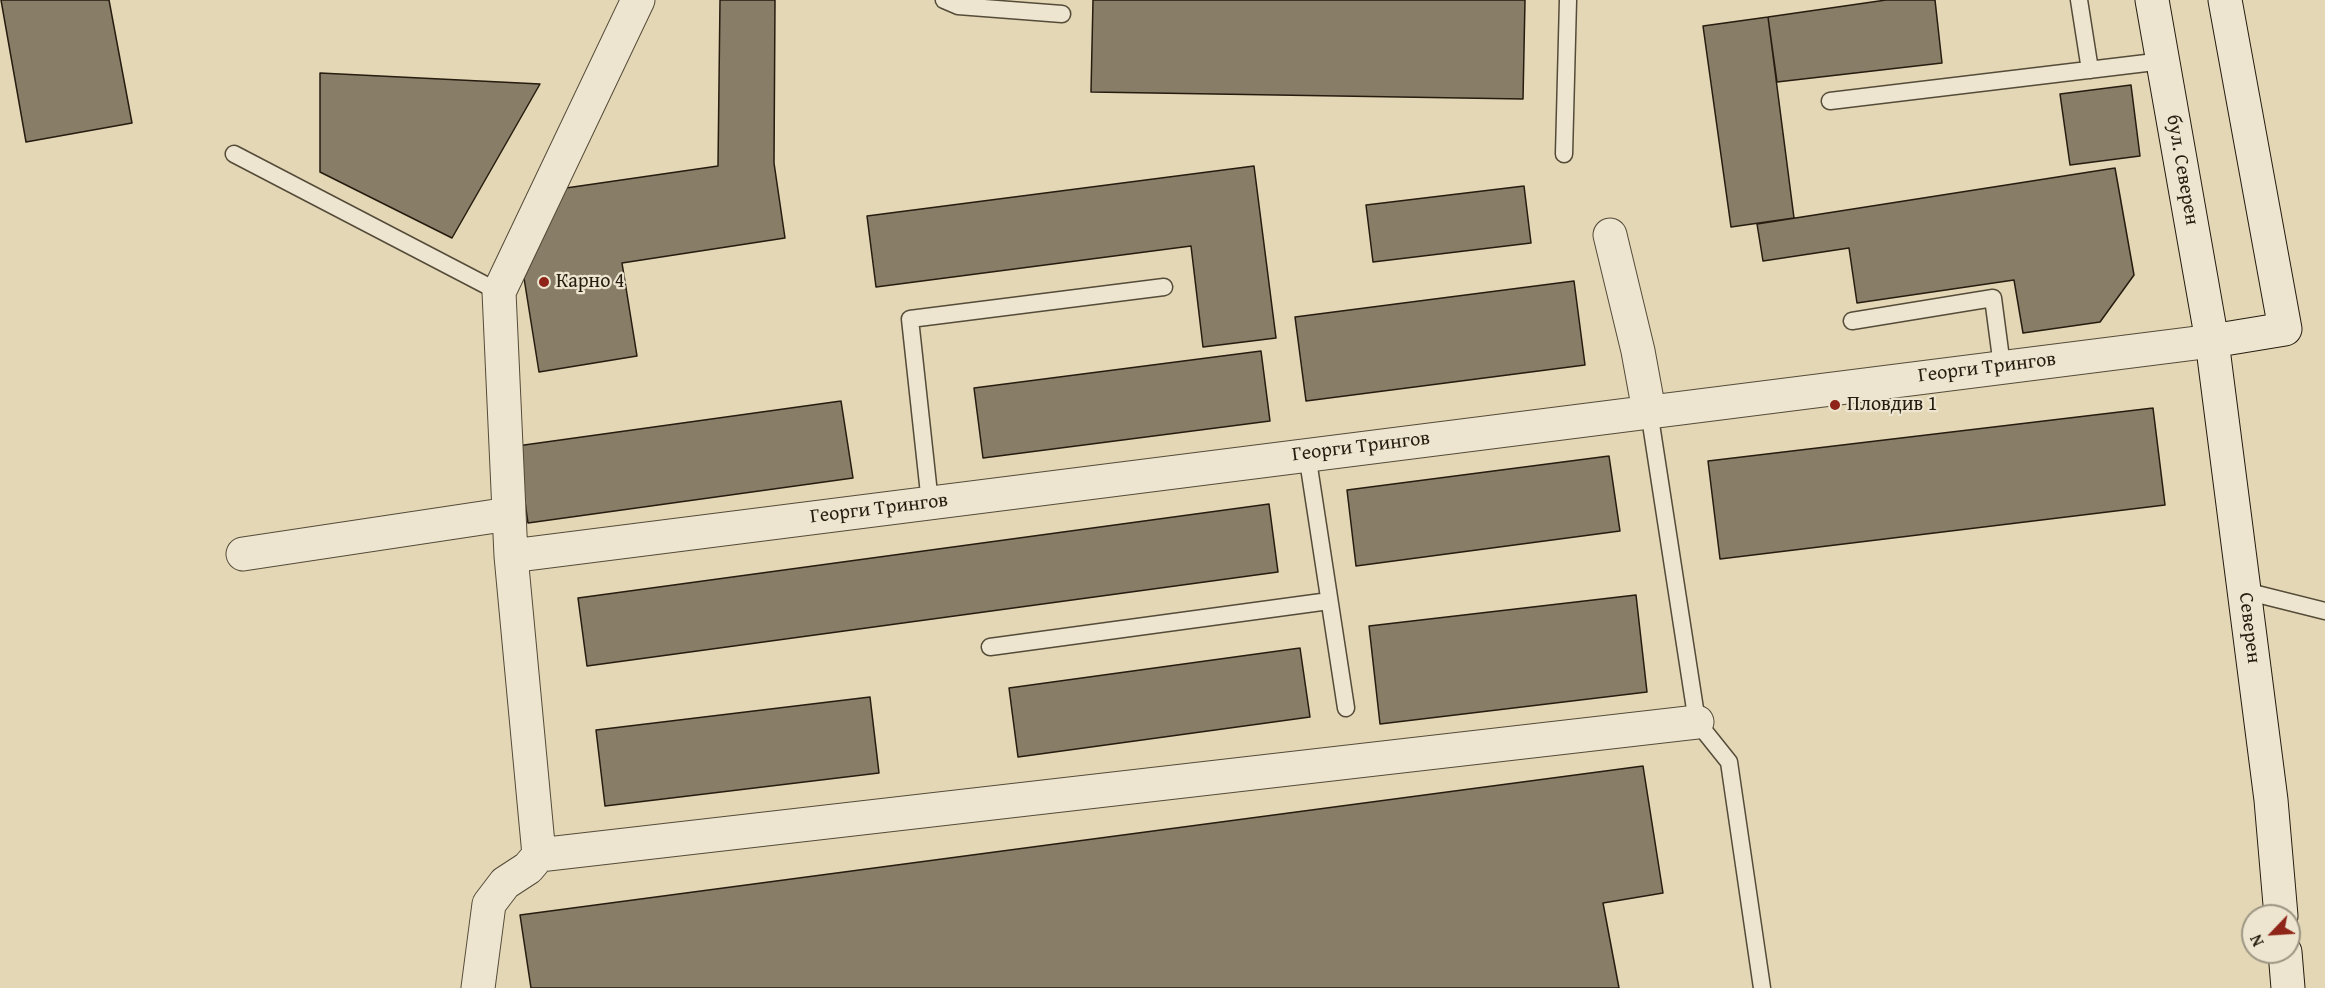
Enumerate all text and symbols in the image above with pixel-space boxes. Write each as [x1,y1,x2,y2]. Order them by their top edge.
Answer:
street label: бул. Северен [2160,113,2204,227]
place label: Карно 4 [556,270,624,294]
marker: Карно 4 [537,275,551,289]
street label: Георги Трингов [1917,348,2057,388]
place label: Пловдив 1 [1847,393,1937,417]
marker: Пловдив 1 [1828,398,1842,412]
street label: Георги Трингов [1291,427,1431,467]
street label: Георги Трингов [809,489,949,529]
street label: Северен [2233,591,2265,665]
north arrow [2241,904,2301,964]
text: N [2243,931,2270,951]

